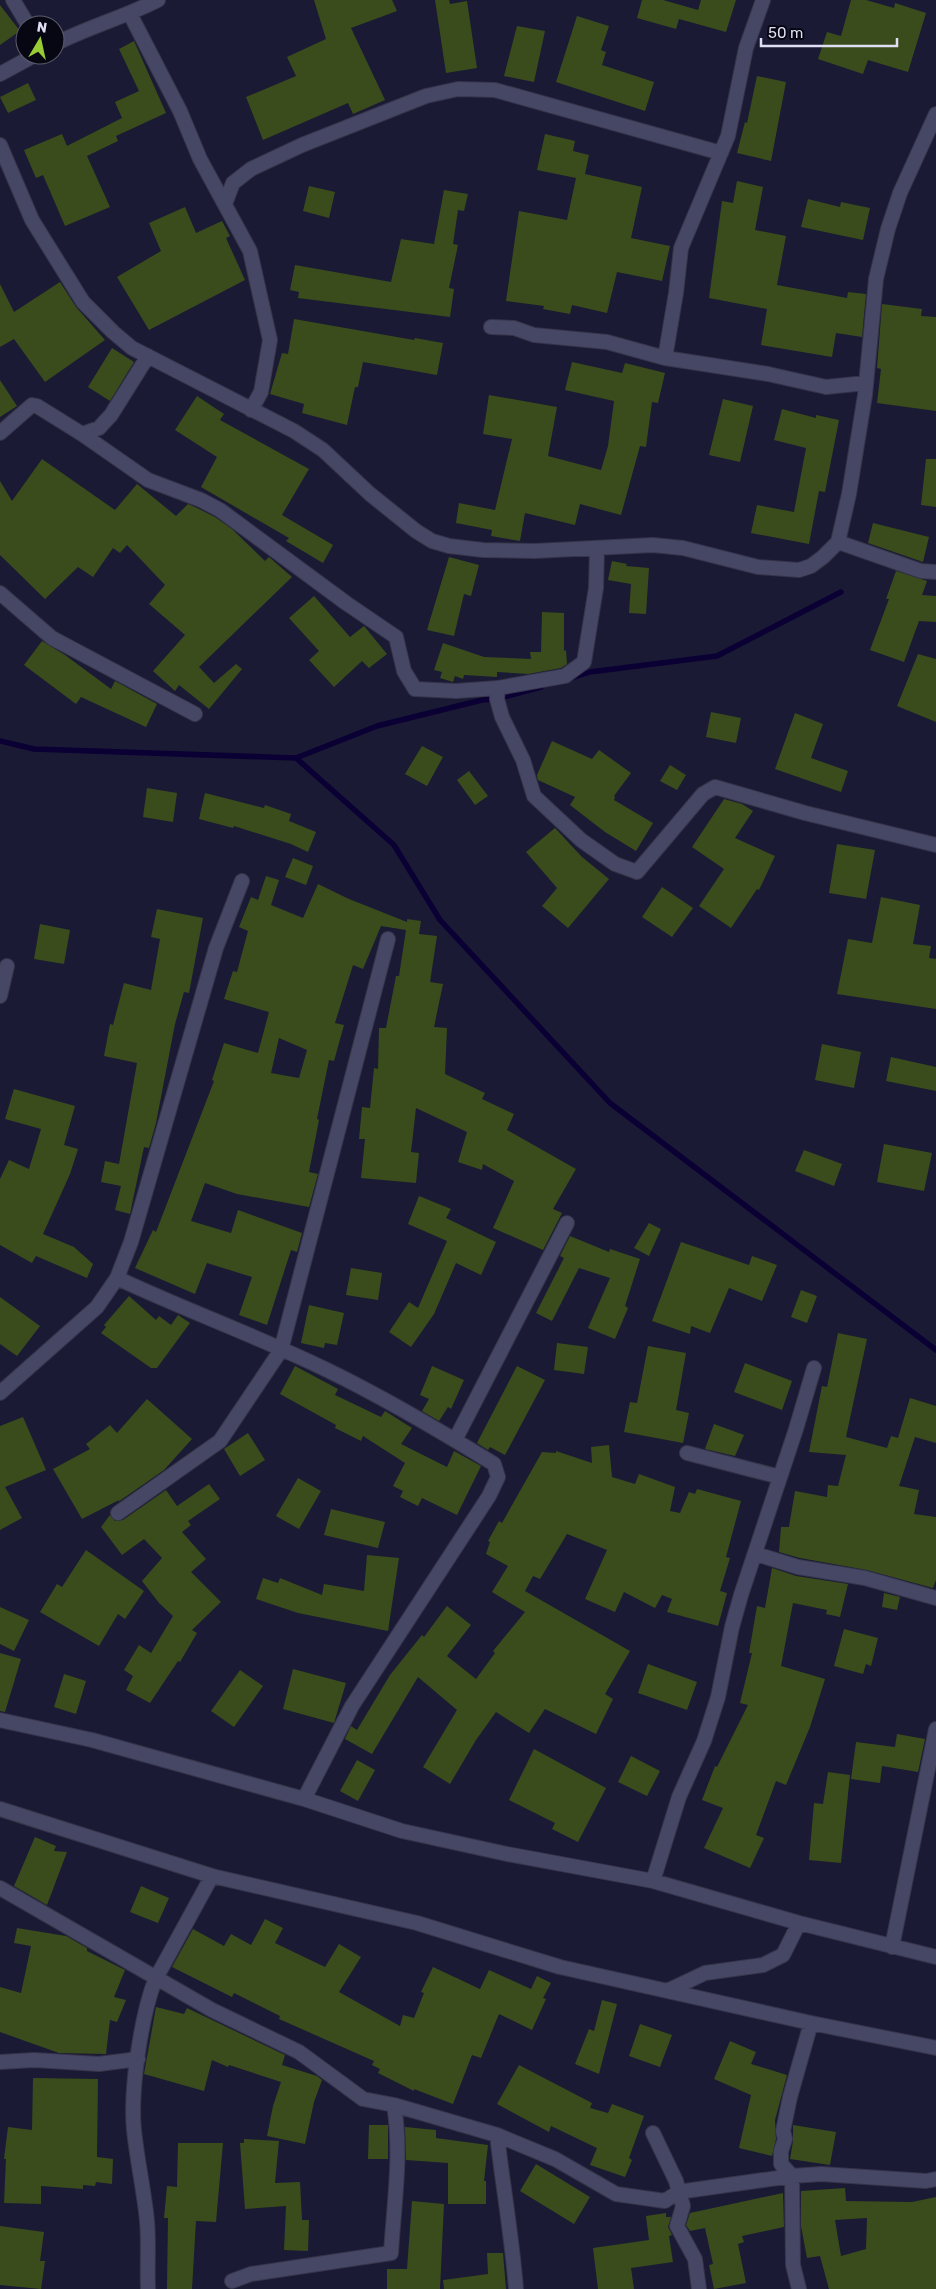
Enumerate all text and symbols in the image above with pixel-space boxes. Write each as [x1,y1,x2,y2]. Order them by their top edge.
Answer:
north arrow [15,15,65,65]
scale bar [761,15,897,47]
text: N [36,18,48,37]
text: 50 m [768,24,803,42]

